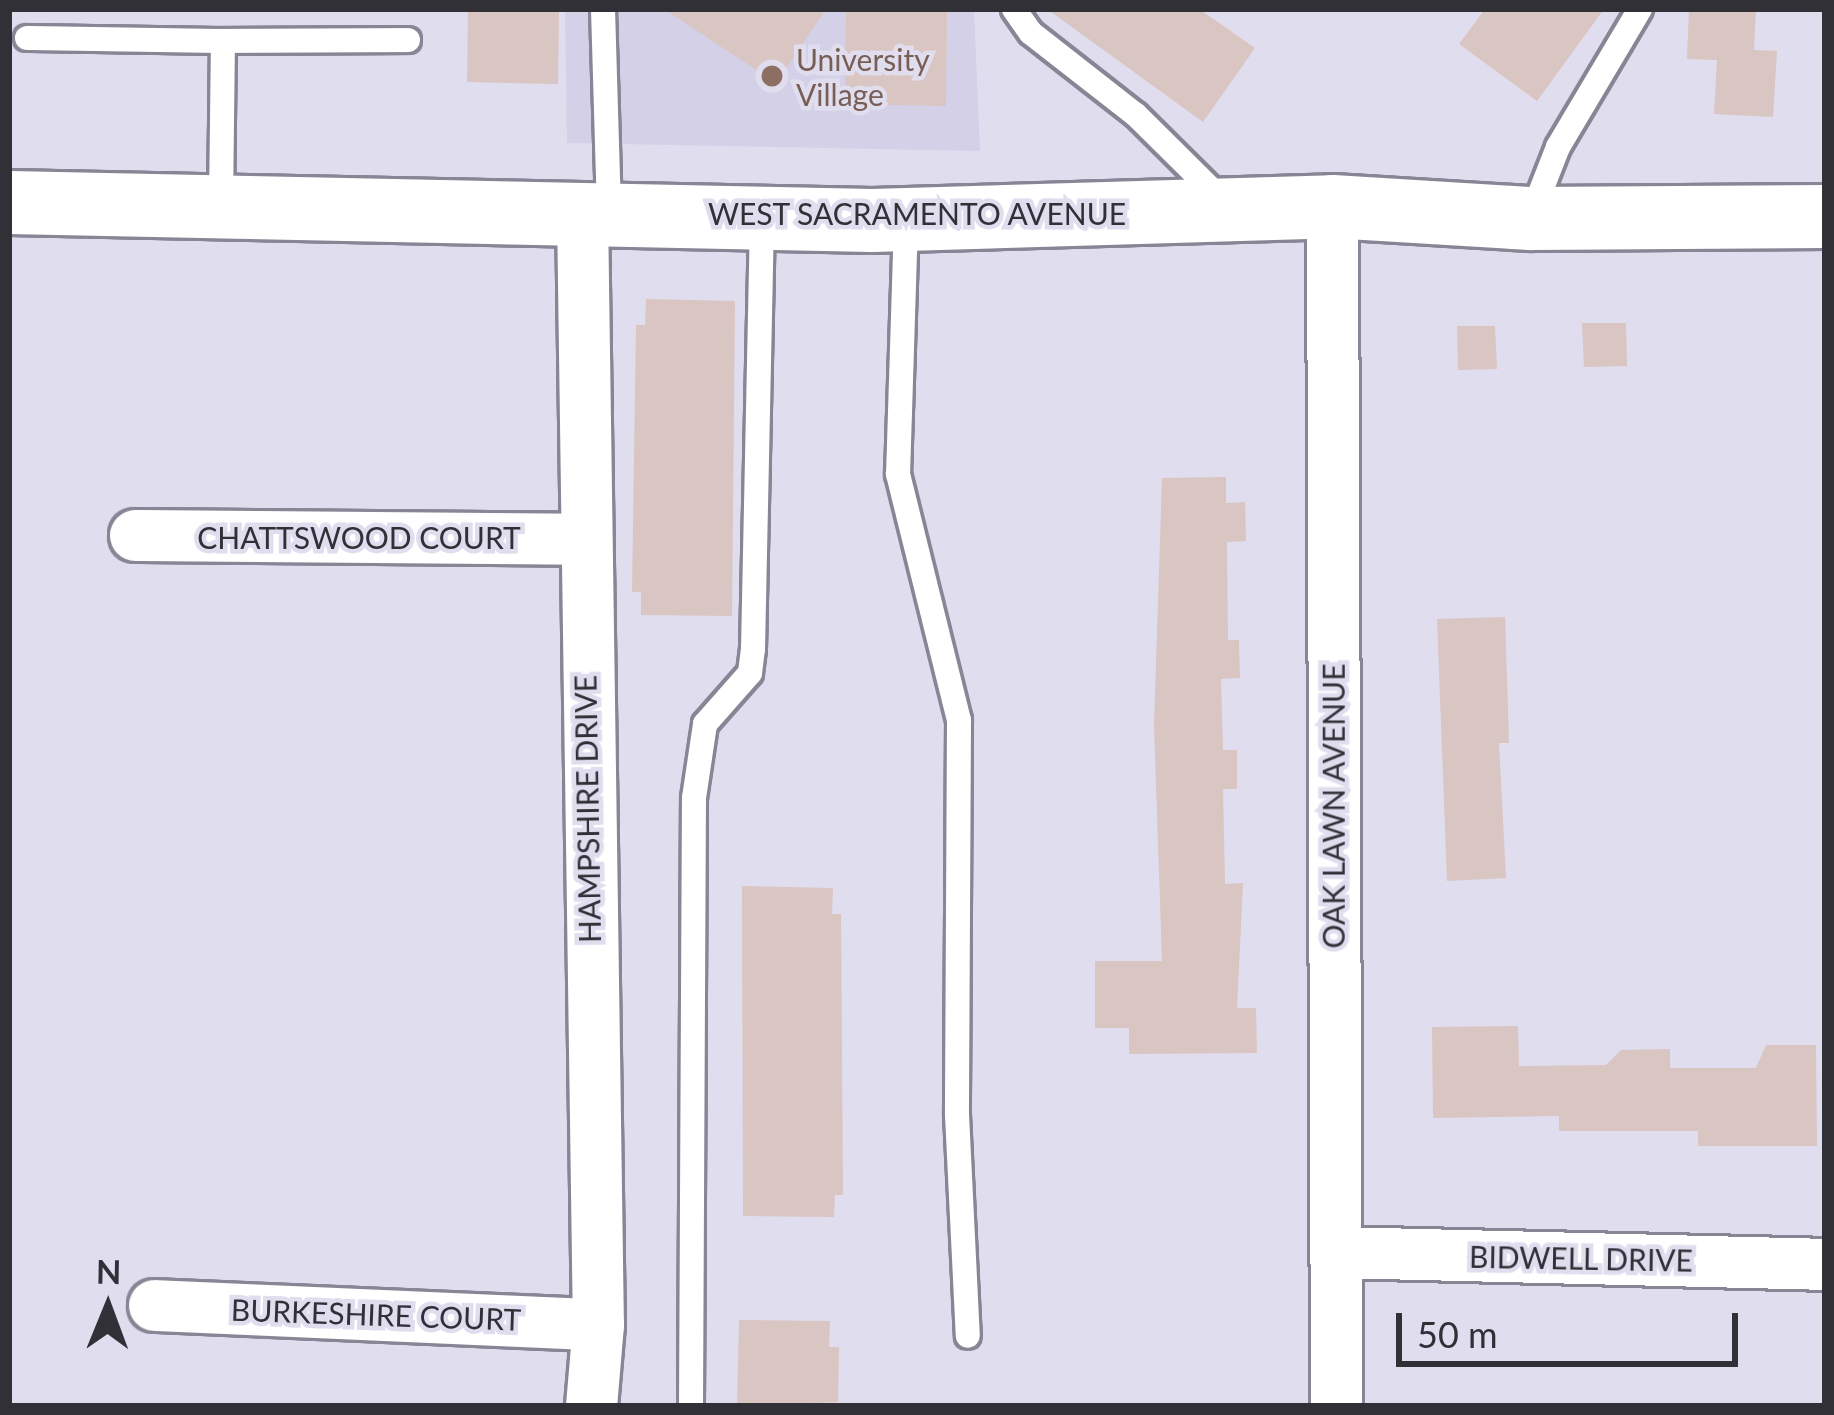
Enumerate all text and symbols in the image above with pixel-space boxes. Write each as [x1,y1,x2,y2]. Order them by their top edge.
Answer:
place label: University Village [796,41,930,112]
marker: University Village [759,63,785,89]
street label: WEST SACRAMENTO AVENUE [707,195,1127,231]
street label: CHATTSWOOD COURT [197,519,521,555]
street label: OAK LAWN AVENUE [1315,663,1351,949]
street label: HAMPSHIRE DRIVE [567,675,607,943]
street label: BIDWELL DRIVE [1468,1238,1694,1278]
north arrow [48,1247,168,1367]
text: N [96,1251,122,1291]
scale bar [1402,1289,1744,1363]
street label: BURKESHIRE COURT [230,1291,522,1337]
text: 50 m [1417,1312,1498,1356]

